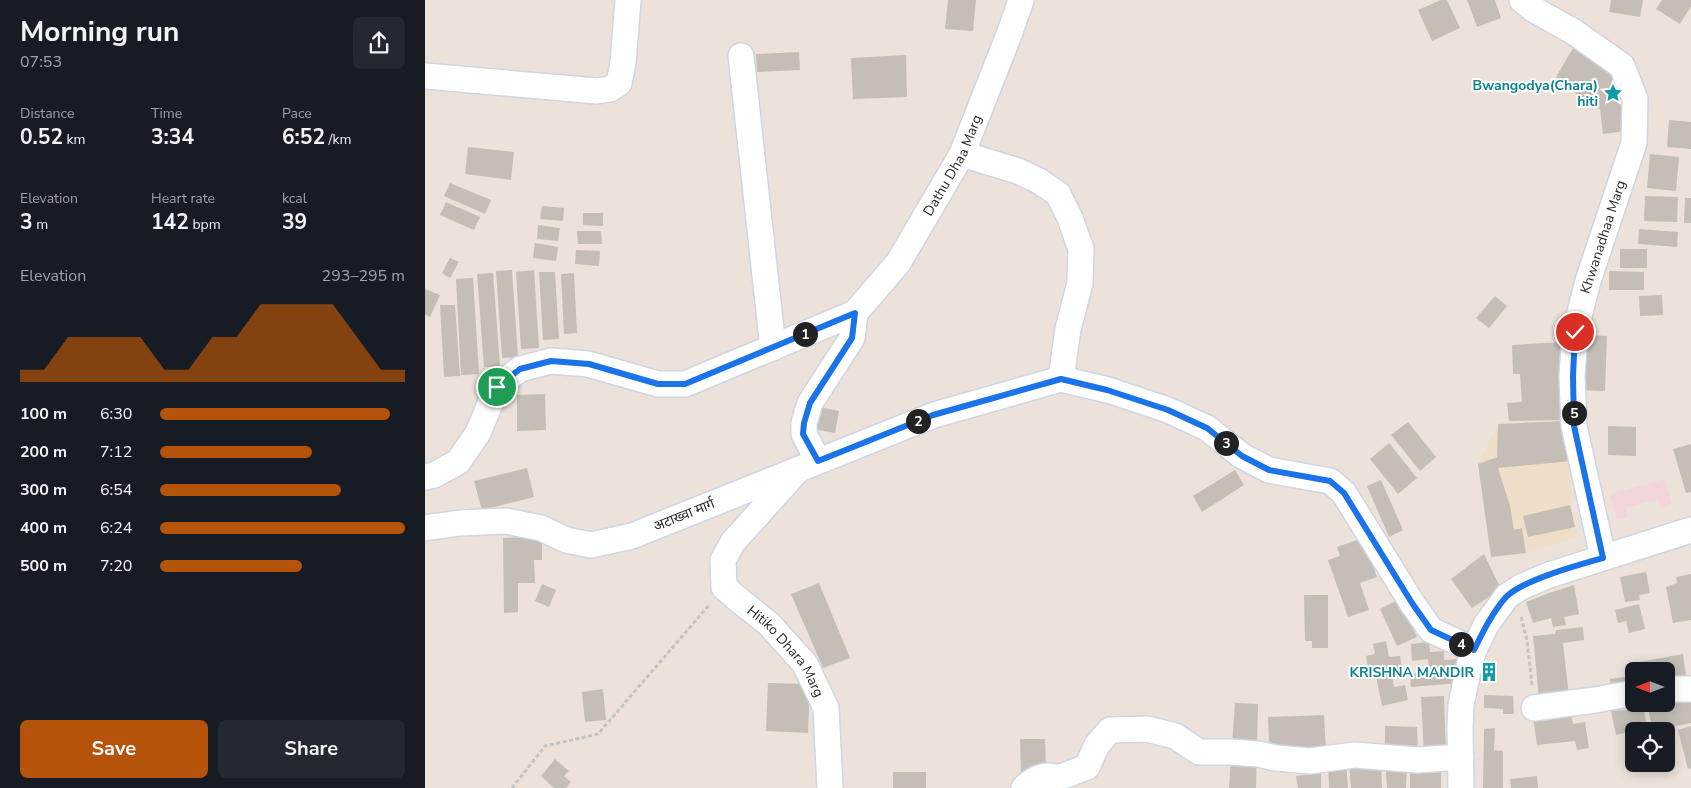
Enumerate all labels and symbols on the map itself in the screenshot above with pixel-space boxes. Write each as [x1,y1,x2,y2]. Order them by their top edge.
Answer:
place label: Bwangodya(Chara) hiti [1473,76,1598,111]
place icon: Bwangodya(Chara) hiti [1602,82,1624,104]
street label: Dathu Dhaa Marg [918,112,986,219]
street label: Khwanadhaa Marg [1576,178,1630,296]
pin [1554,311,1596,353]
pin: 1 [793,322,817,346]
pin [476,366,518,408]
pin: 5 [1561,400,1587,426]
pin: 2 [905,408,931,434]
pin: 3 [1213,430,1239,456]
street label: अटाख्वा मार्ग [651,494,719,536]
street label: Hitiko Dhara Marg [743,601,829,700]
pin: 4 [1449,632,1473,656]
building icon: KRISHNA MANDIR [1478,661,1500,683]
north arrow [1625,662,1675,712]
place label: KRISHNA MANDIR [1350,663,1474,682]

